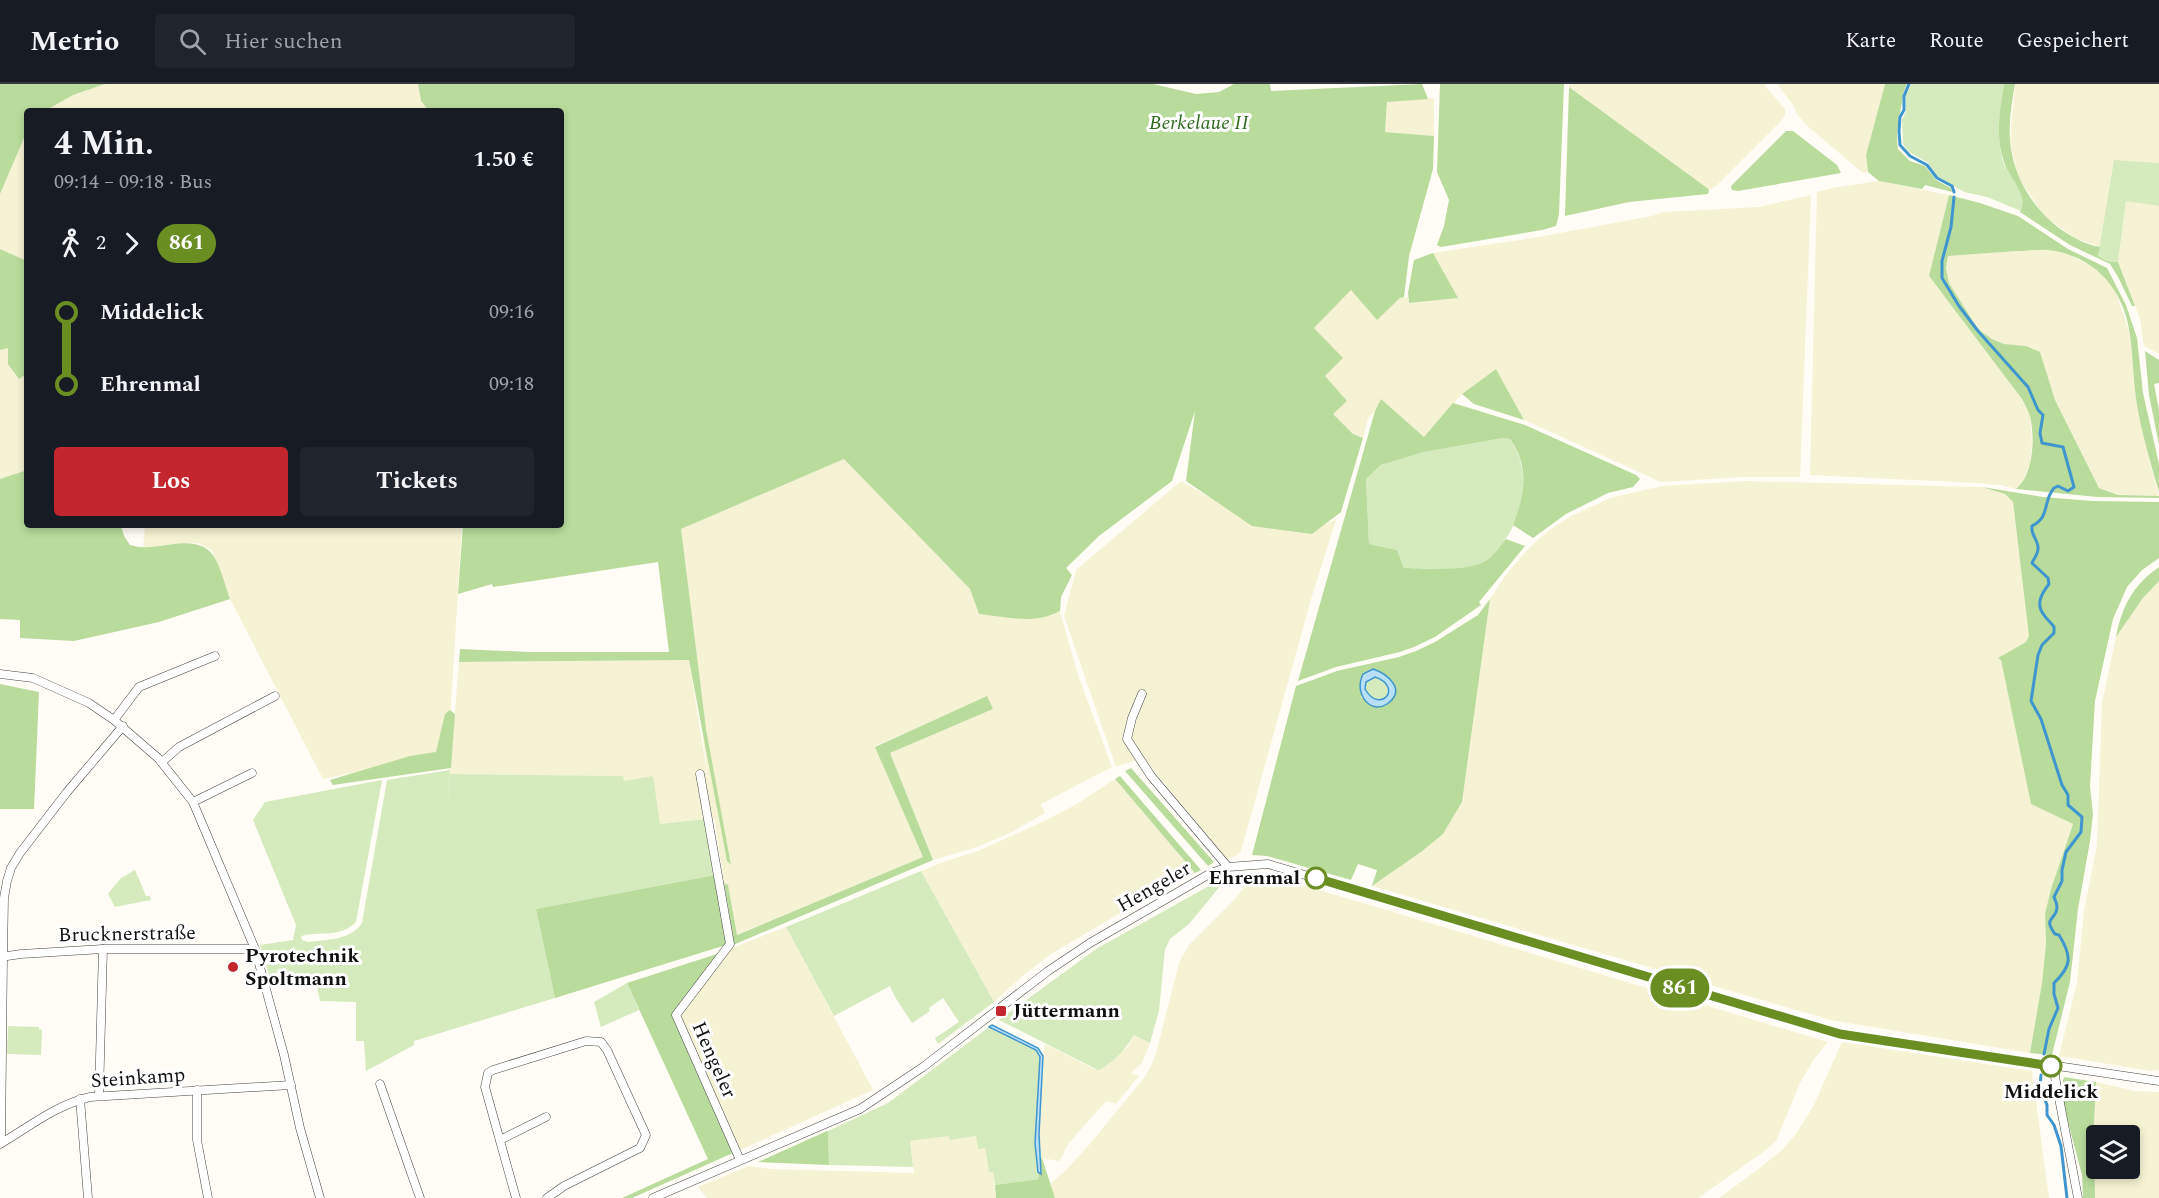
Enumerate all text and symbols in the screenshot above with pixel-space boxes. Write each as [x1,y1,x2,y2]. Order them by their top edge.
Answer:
search box [155,14,575,68]
text: Metrio [30,20,119,63]
icon: search [176,25,209,58]
text: Hier suchen [224,25,342,58]
text: Karte [1845,25,1896,57]
text: Route [1929,25,1984,57]
text: Gespeichert [2017,25,2129,57]
park label: Berkelaue II [1149,108,1250,138]
text: 4 Min. [54,119,154,169]
text: 1.50 € [473,143,534,176]
text: 09:14 – 09:18 · Bus [54,167,212,197]
icon: walk [54,227,87,260]
icon: forward [115,227,148,260]
text: 861 [169,227,204,259]
text: 2 [96,228,106,258]
text: Middelick [100,296,204,329]
text: 09:16 [489,297,534,327]
text: Ehrenmal [100,368,201,401]
text: 09:18 [489,369,534,399]
button: Los [54,447,288,516]
button: Tickets [300,447,534,516]
street label: Hengeler [1111,854,1197,920]
place label: Ehrenmal [1208,863,1300,893]
marker: Ehrenmal [1305,867,1327,889]
street label: Brucknerstraße [58,918,196,950]
place label: Pyrotechnik Spoltmann [245,941,359,994]
marker: Pyrotechnik Spoltmann [226,960,240,974]
line badge: 861 [1646,968,1714,1008]
text: 861 [1662,972,1698,1004]
place label: Jüttermann [1013,996,1120,1026]
marker: Jüttermann [994,1004,1008,1018]
street label: Hengeler [684,1017,744,1103]
marker: Middelick [2040,1055,2062,1077]
street label: Steinkamp [90,1060,186,1096]
place label: Middelick [2004,1077,2098,1107]
map controls [2086,1125,2140,1179]
button: layers [2086,1125,2140,1179]

